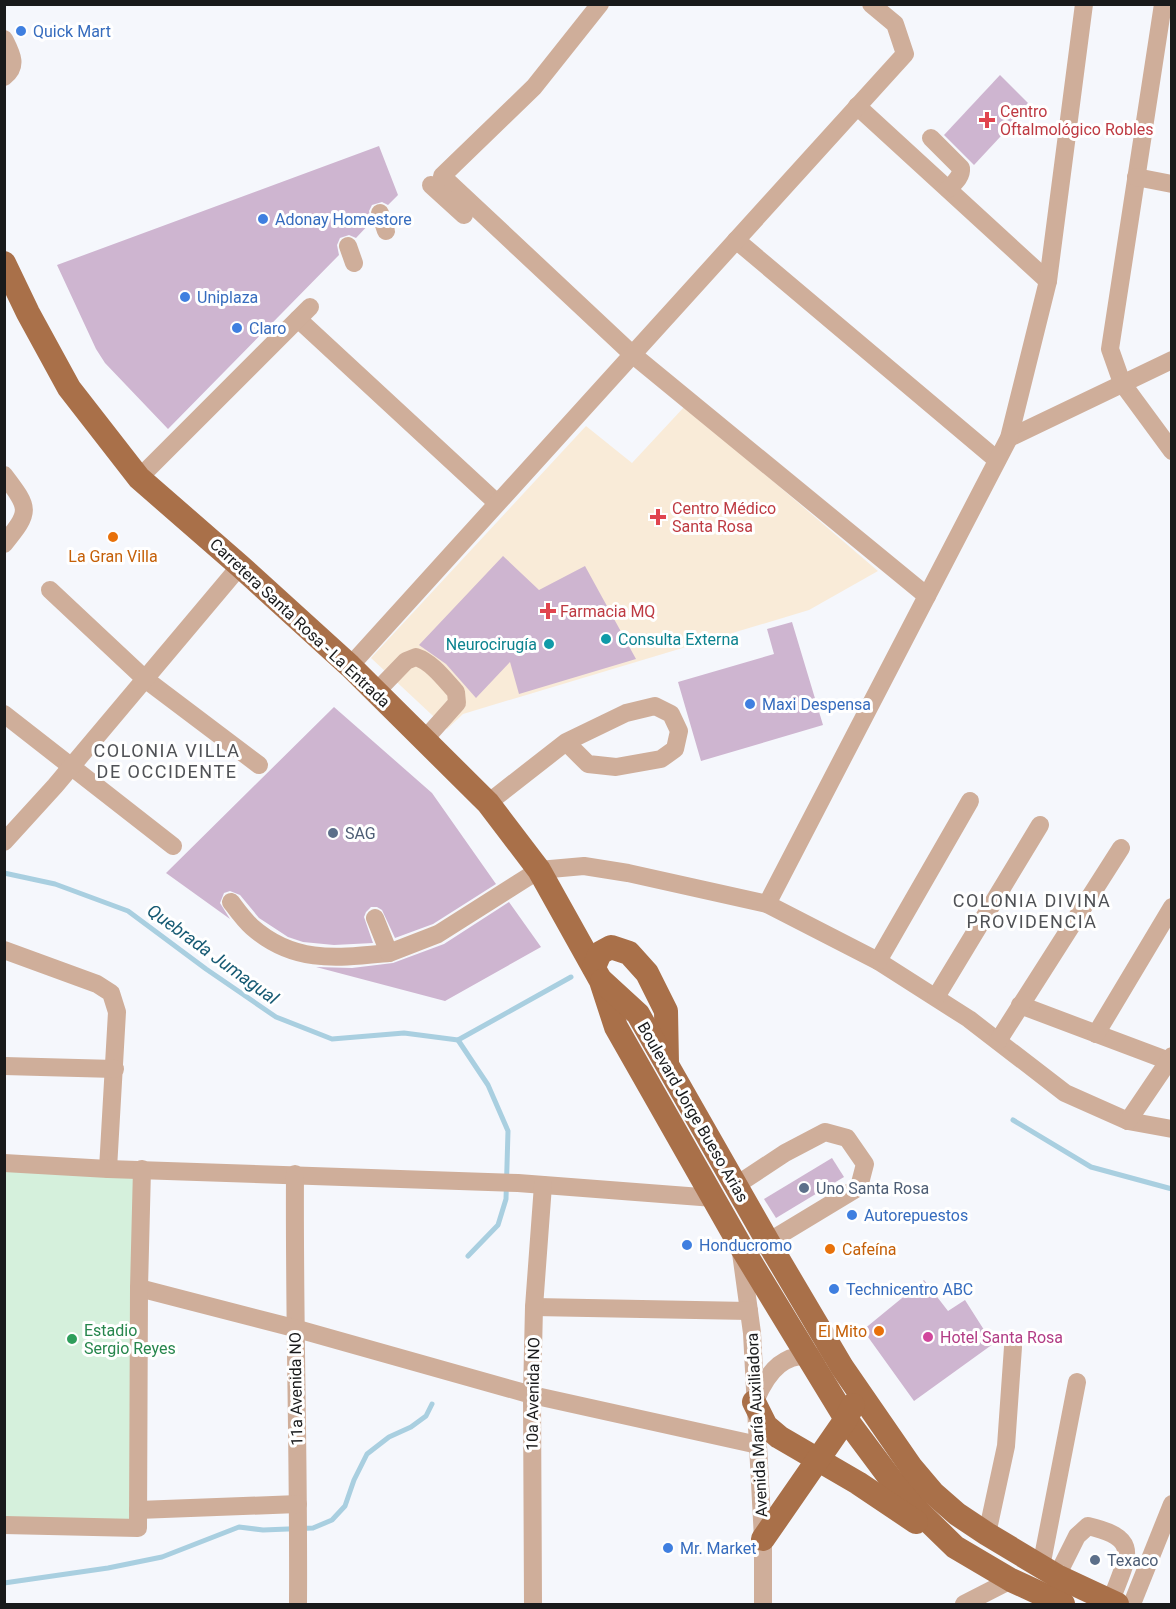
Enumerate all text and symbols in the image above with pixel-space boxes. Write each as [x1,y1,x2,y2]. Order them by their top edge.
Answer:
place label: Quick Mart [33,22,111,41]
marker: Quick Mart [14,24,28,38]
place label: Centro Oftalmológico Robles [1000,102,1154,139]
marker: Centro Oftalmológico Robles [978,111,996,129]
place label: Adonay Homestore [275,210,412,229]
marker: Adonay Homestore [256,212,270,226]
place label: Uniplaza [197,288,258,307]
marker: Uniplaza [178,290,192,304]
place label: Claro [249,319,286,338]
marker: Claro [230,321,244,335]
place label: Centro Médico Santa Rosa [672,499,776,536]
marker: Centro Médico Santa Rosa [649,508,667,526]
marker: La Gran Villa [106,530,120,544]
street label: Carretera Santa Rosa - La Entrada [206,535,394,711]
place label: La Gran Villa [68,547,158,566]
place label: Farmacia MQ [560,602,655,621]
marker: Farmacia MQ [541,604,555,618]
place label: Consulta Externa [618,630,739,649]
marker: Consulta Externa [599,632,613,646]
place label: Neurocirugía [446,635,537,654]
marker: Neurocirugía [542,637,556,651]
place label: Maxi Despensa [762,695,871,714]
marker: Maxi Despensa [743,697,757,711]
district label: COLONIA VILLA DE OCCIDENTE [94,740,240,782]
place label: SAG [345,824,376,843]
marker: SAG [326,826,340,840]
district label: COLONIA DIVINA PROVIDENCIA [953,890,1111,932]
water label: Quebrada Jumagual [143,899,283,1009]
street label: Boulevard Jorge Bueso Arias [634,1019,752,1205]
place label: Uno Santa Rosa [816,1179,929,1198]
marker: Uno Santa Rosa [797,1181,811,1195]
place label: Autorepuestos [864,1206,968,1225]
marker: Autorepuestos [845,1208,859,1222]
place label: Honducromo [699,1236,792,1255]
marker: Honducromo [680,1238,694,1252]
place label: Cafeína [842,1240,896,1259]
marker: Cafeína [823,1242,837,1256]
place label: Technicentro ABC [846,1280,973,1299]
marker: Technicentro ABC [827,1282,841,1296]
place label: Estadio Sergio Reyes [84,1321,176,1358]
place label: El Mito [818,1322,867,1341]
marker: El Mito [872,1324,886,1338]
place label: Hotel Santa Rosa [940,1328,1063,1347]
marker: Hotel Santa Rosa [921,1330,935,1344]
marker: Estadio Sergio Reyes [65,1332,79,1346]
street label: 11a Avenida NO [286,1332,306,1446]
street label: Avenida María Auxiliadora [743,1332,771,1518]
street label: 10a Avenida NO [523,1337,543,1451]
place label: Mr. Market [680,1539,756,1558]
marker: Mr. Market [661,1541,675,1555]
place label: Texaco [1107,1551,1158,1570]
marker: Texaco [1088,1553,1102,1567]

